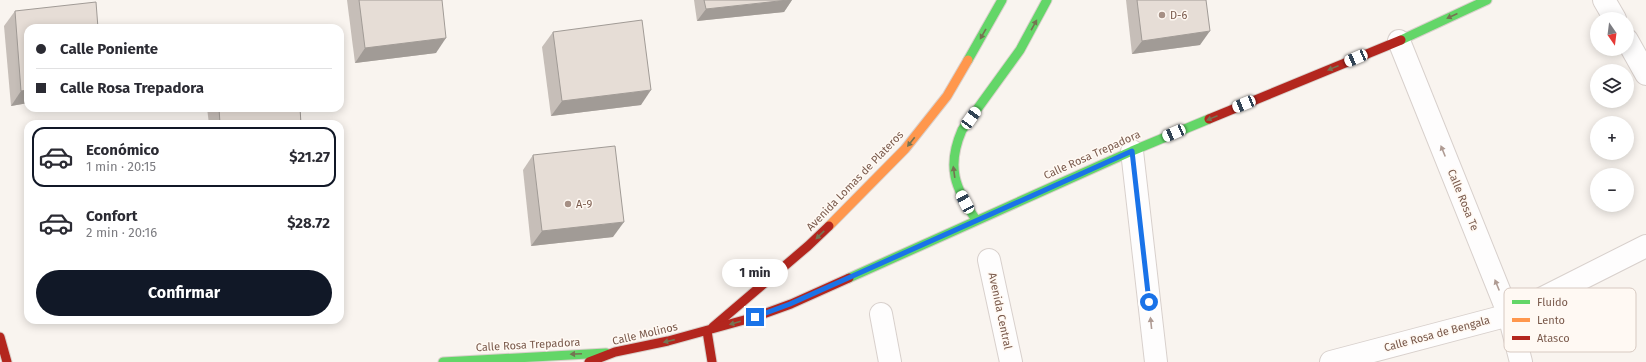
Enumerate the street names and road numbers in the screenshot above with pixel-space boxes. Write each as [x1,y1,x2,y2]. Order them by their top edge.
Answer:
street label: Avenida Lomas de Plateros [804,128,906,234]
street label: Calle Rosa Trepadora [1042,128,1142,182]
street label: Calle Rosa Te [1445,167,1481,233]
street label: Avenida Central [986,271,1014,351]
street label: Calle Rosa de Bengala [1383,314,1491,354]
street label: Calle Molinos [611,320,679,348]
street label: Calle Rosa Trepadora [475,336,581,354]

